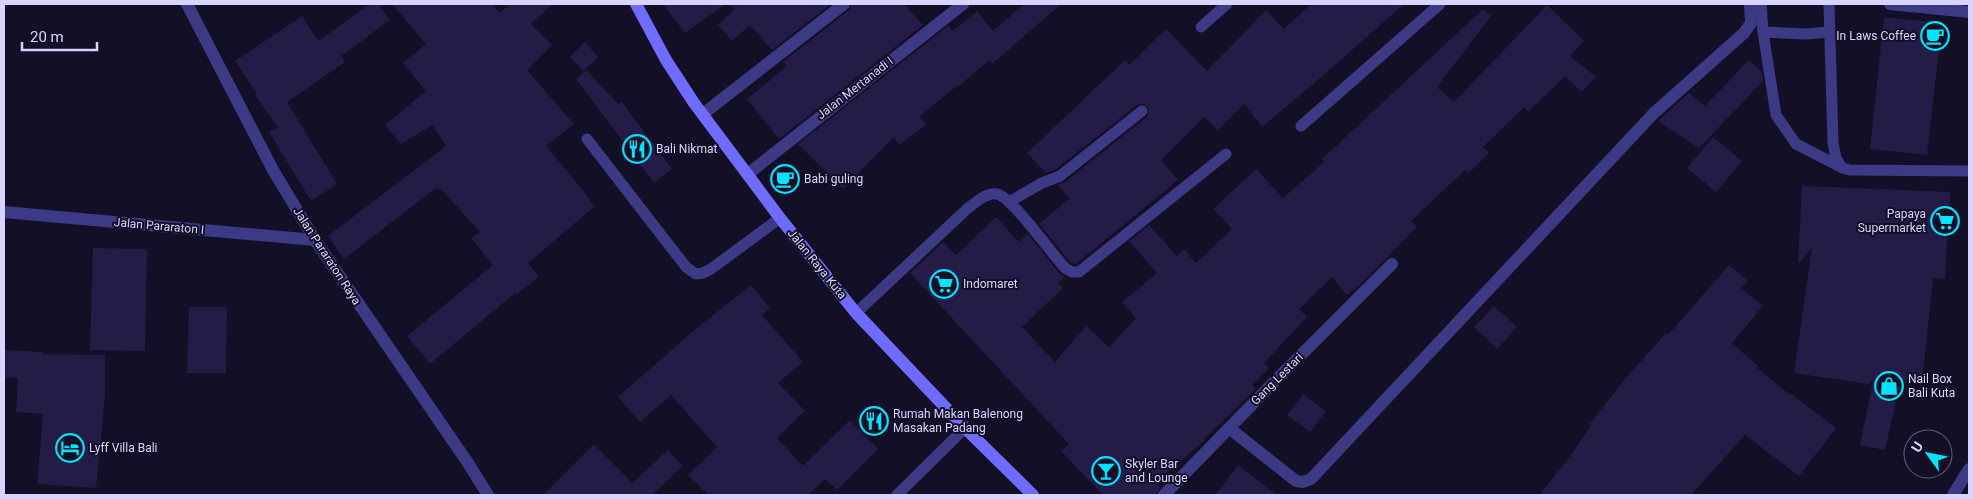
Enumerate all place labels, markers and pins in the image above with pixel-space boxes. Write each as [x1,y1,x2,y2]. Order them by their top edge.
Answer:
cafe icon: In Laws Coffee [1920,21,1950,51]
place label: In Laws Coffee [1836,29,1916,43]
restaurant icon: Bali Nikmat [622,134,652,164]
place label: Bali Nikmat [656,142,717,156]
cafe icon: Babi guling [770,164,800,194]
place label: Babi guling [804,172,863,186]
supermarket icon: Papaya Supermarket [1930,206,1960,236]
place label: Papaya Supermarket [1858,207,1926,235]
supermarket icon: Indomaret [929,269,959,299]
place label: Indomaret [963,277,1018,291]
shop icon: Nail Box Bali Kuta [1874,371,1904,401]
place label: Nail Box Bali Kuta [1908,372,1955,400]
restaurant icon: Rumah Makan Balenong Masakan Padang [859,406,889,436]
place label: Rumah Makan Balenong Masakan Padang [893,407,1023,435]
hotel icon: Lyff Villa Bali [55,433,85,463]
place label: Lyff Villa Bali [89,441,158,455]
bar icon: Skyler Bar and Lounge [1091,456,1121,486]
place label: Skyler Bar and Lounge [1125,457,1188,485]

